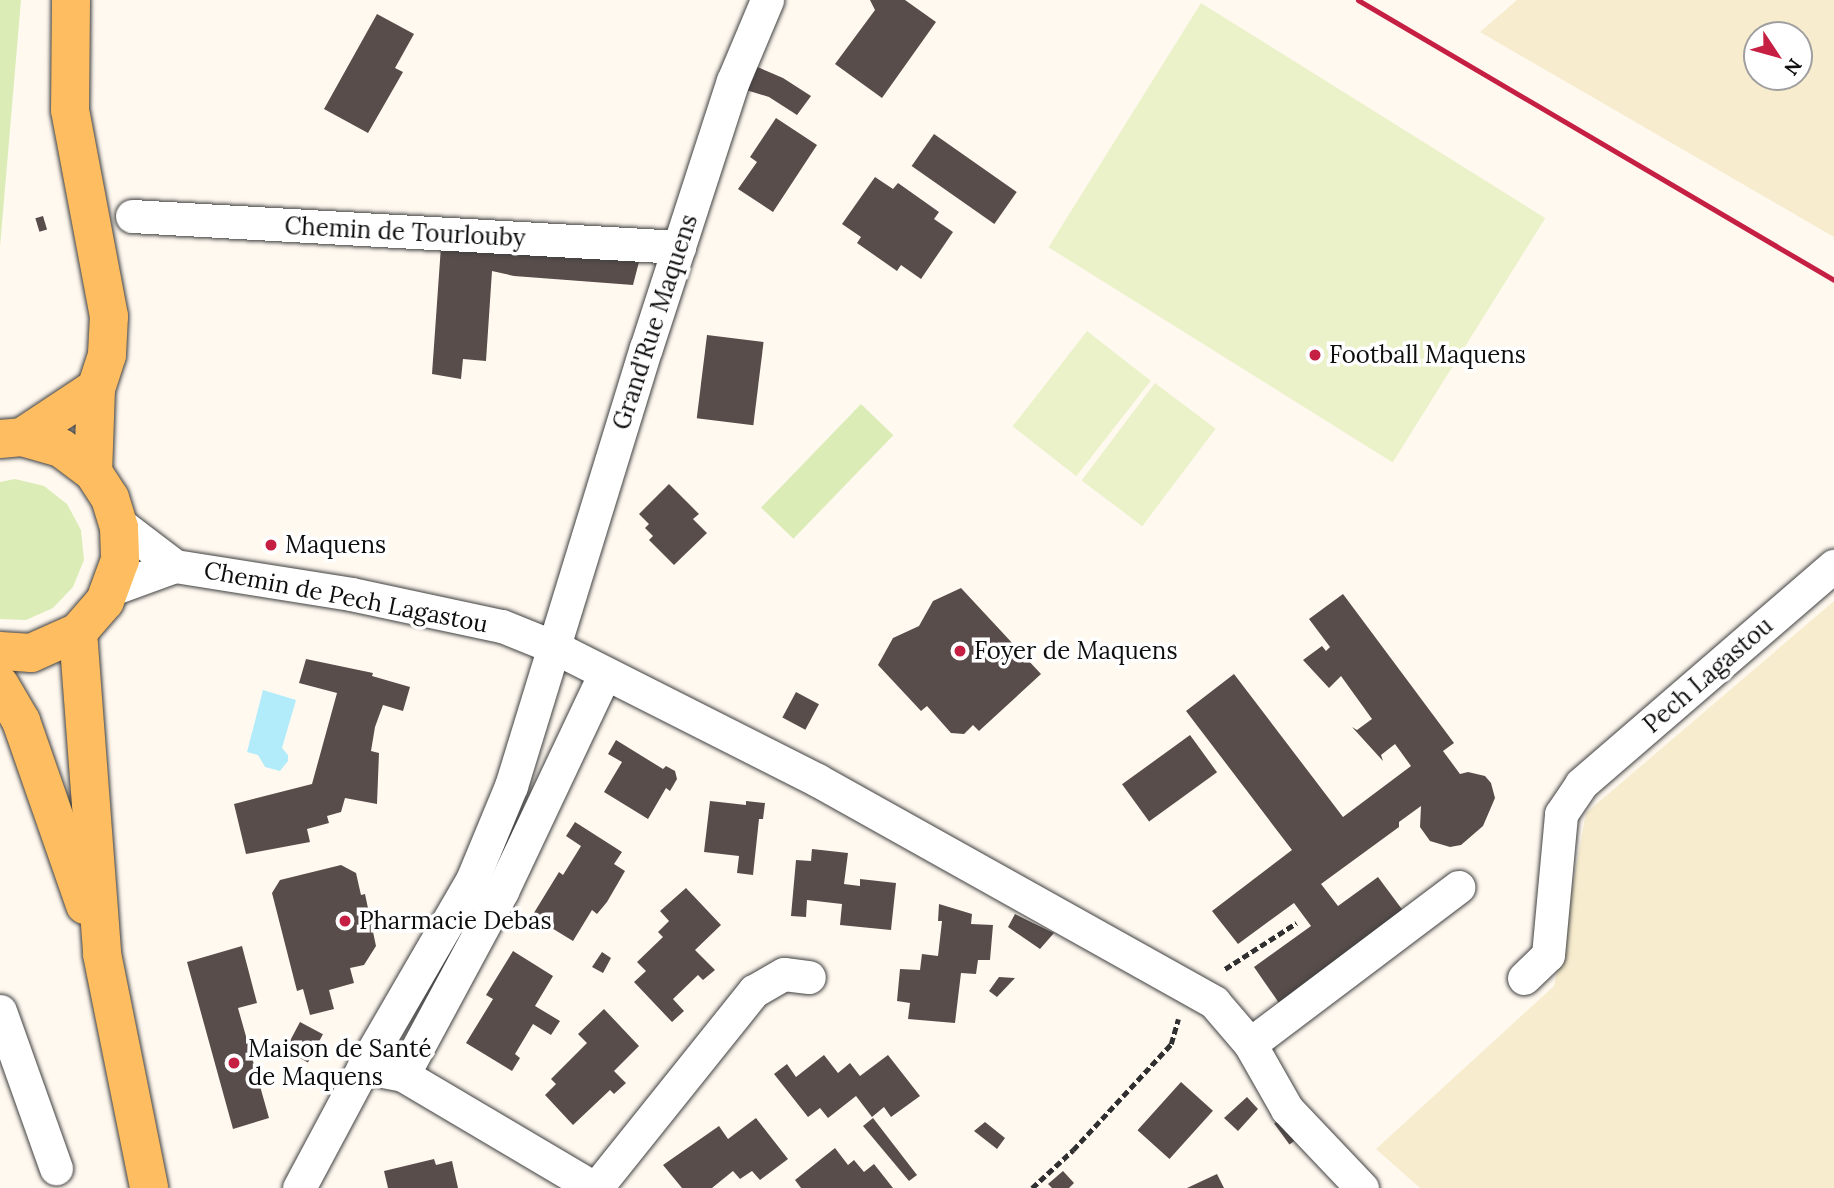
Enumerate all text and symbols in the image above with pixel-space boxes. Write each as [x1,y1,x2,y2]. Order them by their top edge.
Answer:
north arrow [1743,21,1813,91]
text: N [1779,54,1807,80]
street label: Chemin de Tourlouby [284,211,526,253]
street label: Grand'Rue Maquens [607,211,703,433]
place label: Football Maquens [1329,341,1526,369]
marker: Football Maquens [1307,347,1323,363]
place label: Maquens [285,531,386,559]
marker: Maquens [263,537,279,553]
street label: Chemin de Pech Lagastou [202,555,490,639]
street label: Pech Lagastou [1637,611,1779,739]
place label: Foyer de Maquens [974,637,1178,665]
marker: Foyer de Maquens [952,643,968,659]
place label: Pharmacie Debas [359,907,552,935]
marker: Pharmacie Debas [337,913,353,929]
place label: Maison de Santé de Maquens [248,1035,432,1091]
marker: Maison de Santé de Maquens [226,1055,242,1071]

